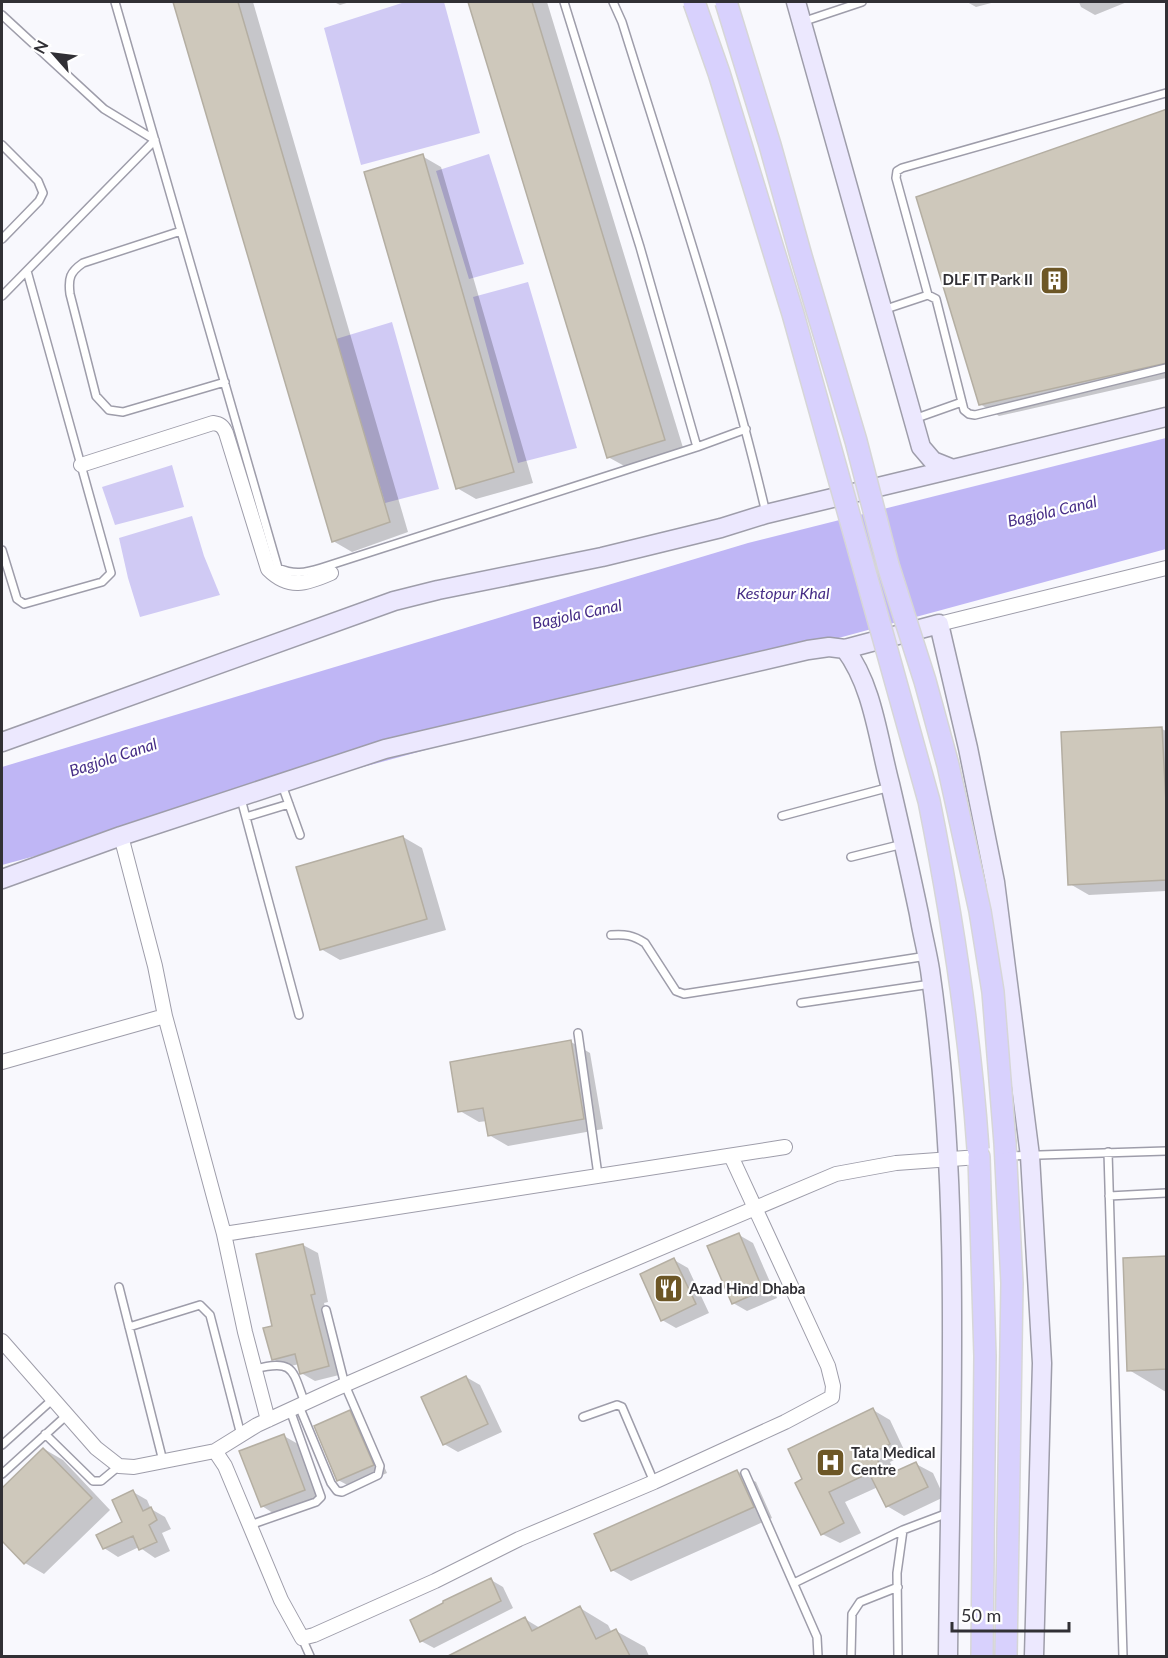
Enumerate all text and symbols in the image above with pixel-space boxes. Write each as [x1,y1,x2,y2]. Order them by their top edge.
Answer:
north arrow [24,24,84,84]
text: N [29,37,52,57]
building icon: DLF IT Park II [1038,264,1070,296]
place label: DLF IT Park II [943,270,1033,288]
water label: Bagjola Canal [1005,491,1099,530]
water label: Kestopur Khal [736,583,830,602]
water label: Bagjola Canal [530,595,624,632]
water label: Bagjola Canal [67,733,160,780]
restaurant icon: Azad Hind Dhaba [652,1273,684,1305]
place label: Azad Hind Dhaba [688,1279,805,1297]
place label: Tata Medical Centre [851,1443,936,1478]
hospital icon: Tata Medical Centre [814,1446,846,1478]
scale bar [952,1595,1069,1633]
text: 50 m [961,1604,1001,1626]

